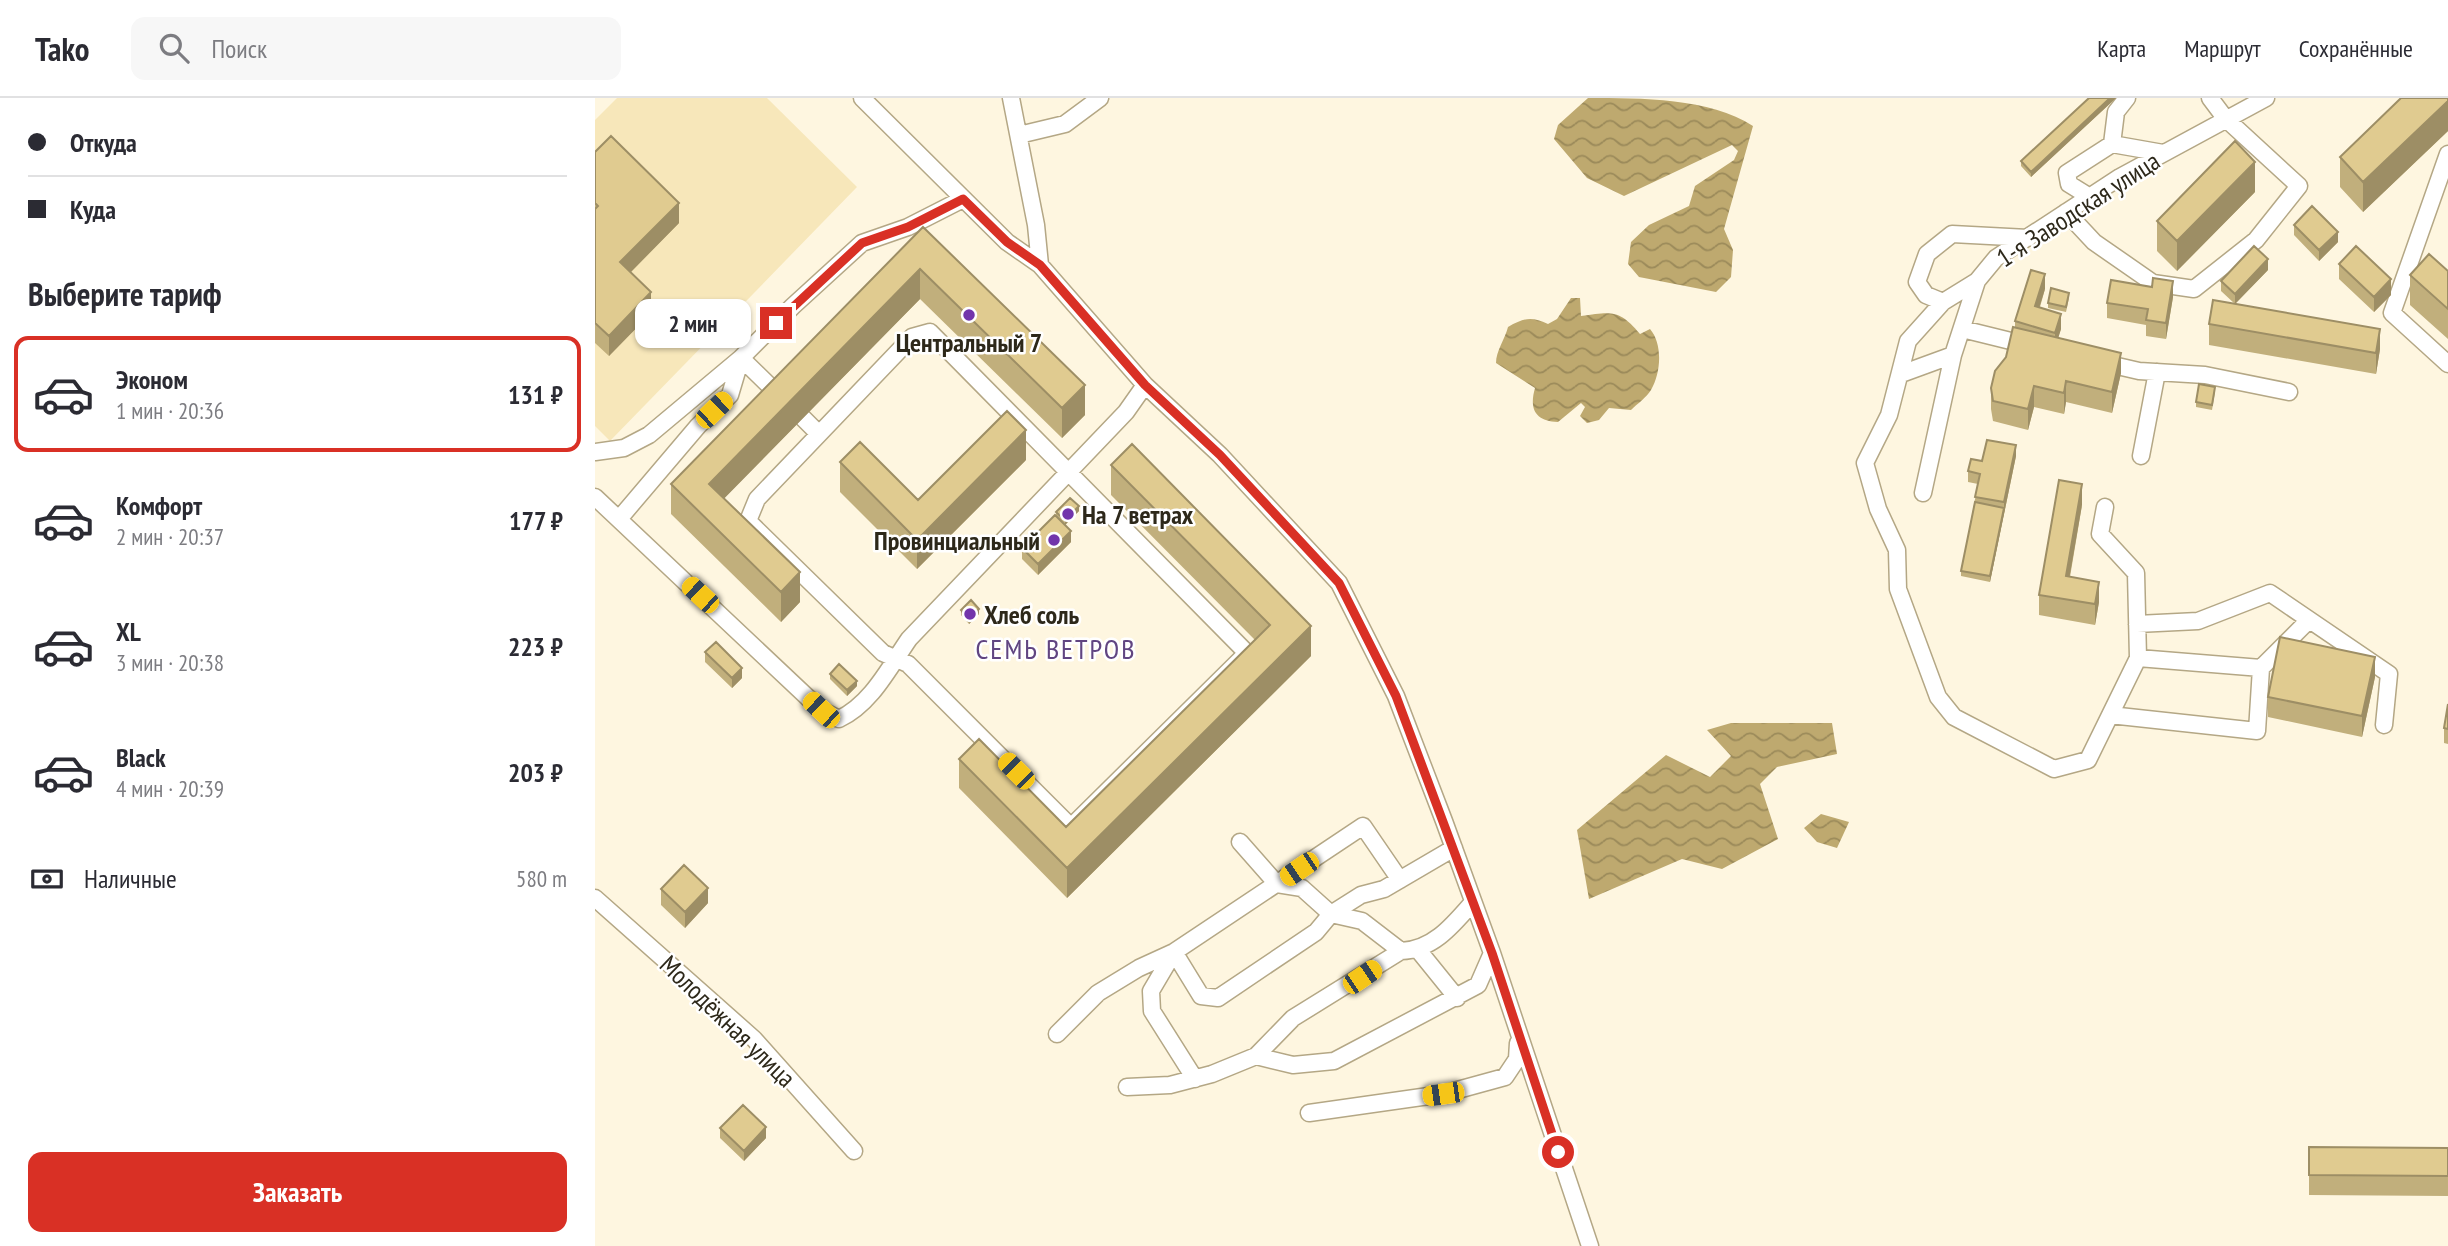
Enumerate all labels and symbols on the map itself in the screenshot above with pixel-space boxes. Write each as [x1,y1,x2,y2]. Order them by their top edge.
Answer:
street label: 1-я Заводская улица [1990,144,2166,274]
callout: 2 мин [636,299,751,348]
route end [760,307,792,339]
marker: Центральный 7 [961,307,977,323]
place label: Центральный 7 [896,326,1042,359]
car [692,388,737,432]
place label: На 7 ветрах [1082,498,1194,531]
marker: На 7 ветрах [1060,506,1076,522]
place label: Провинциальный [874,524,1040,557]
marker: Провинциальный [1046,532,1062,548]
car [678,573,723,617]
place label: Хлеб соль [984,598,1079,631]
marker: Хлеб соль [962,606,978,622]
district label: СЕМЬ ВЕТРОВ [976,630,1136,667]
car [799,688,844,732]
car [994,749,1039,793]
car [1276,849,1323,889]
street label: Молодёжная улица [653,948,803,1094]
car [1339,957,1386,997]
car [1421,1081,1466,1107]
route start [1542,1136,1574,1168]

